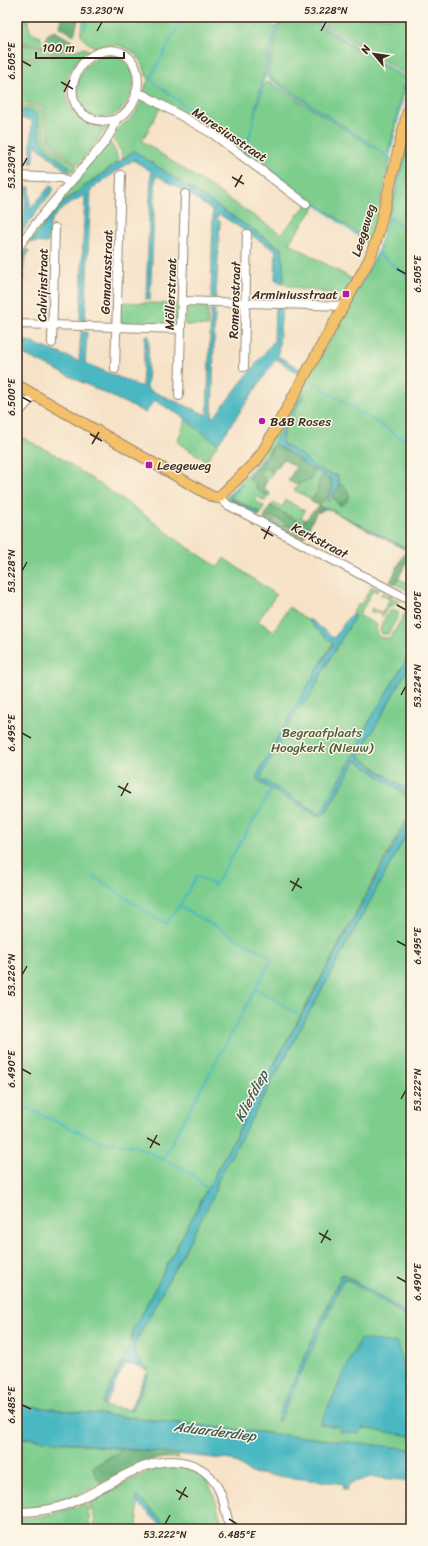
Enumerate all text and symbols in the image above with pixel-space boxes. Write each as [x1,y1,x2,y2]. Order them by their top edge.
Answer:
text: 53.230°N [80,2,124,20]
text: 53.228°N [304,2,348,20]
scale bar [36,34,124,60]
north arrow [354,34,394,74]
text: 100 m [42,37,75,59]
text: 6.505°E [3,41,21,80]
text: N [355,41,376,58]
street label: Maresiusstraat [187,101,272,168]
text: 53.230°N [3,145,21,189]
street label: Leegeweg [345,200,383,260]
street label: Gomarusstraat [94,229,119,315]
street label: Calvijnstraat [30,247,55,322]
text: 6.505°E [409,254,427,293]
street label: Möllerstraat [158,257,183,331]
street label: Romerostraat [222,260,247,339]
place label: Arminiusstraat [251,283,338,306]
marker: Arminiusstraat [341,289,351,299]
text: 6.500°E [3,377,21,416]
place label: B&B Roses [270,410,331,433]
marker: B&B Roses [257,416,267,426]
place label: Leegeweg [157,454,212,477]
marker: Leegeweg [144,460,154,470]
street label: Kerkstraat [287,516,353,565]
text: 53.228°N [3,549,21,593]
text: 6.500°E [409,590,427,629]
text: 53.224°N [409,664,427,708]
text: 6.495°E [3,713,21,752]
park label: Begraafplaats Hoogkerk (Nieuw) [271,721,374,759]
text: 6.495°E [409,926,427,965]
text: 53.226°N [3,953,21,997]
text: 6.490°E [3,1049,21,1088]
water label: Kliefdiep [227,1064,276,1127]
text: 53.222°N [409,1068,427,1112]
text: 6.490°E [409,1262,427,1301]
text: 6.485°E [3,1385,21,1423]
water label: Aduarderdiep [171,1414,259,1449]
text: 53.222°N [143,1526,187,1544]
text: 6.485°E [219,1526,257,1544]

